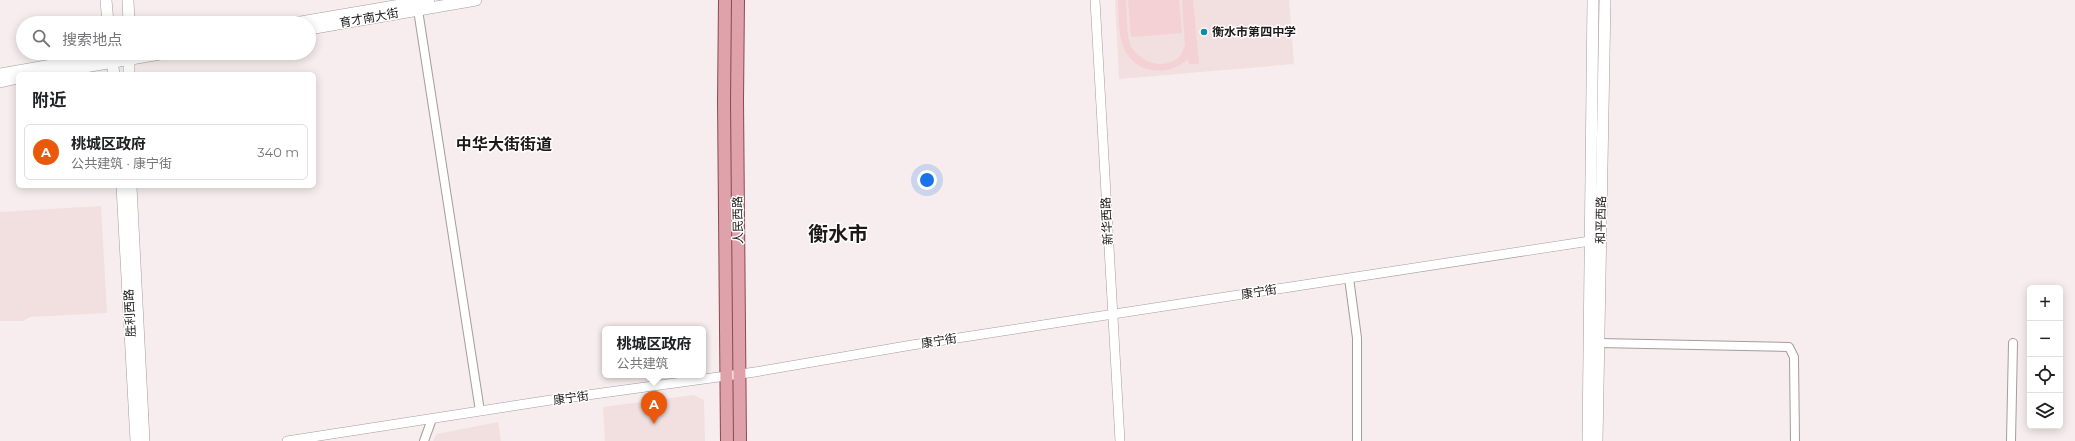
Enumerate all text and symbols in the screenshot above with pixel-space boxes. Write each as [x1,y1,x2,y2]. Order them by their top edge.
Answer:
street label: 育才南大街 [338,5,400,30]
search box [16,16,316,60]
place label: 衡水市第四中学 [1212,24,1296,39]
icon: search [30,27,52,49]
marker: 衡水市第四中学 [1199,27,1209,37]
text: 搜索地点 [62,30,122,49]
text: 附近 [32,90,66,110]
text: 桃城区政府 [71,134,146,153]
district label: 中华大街街道 [456,135,552,154]
text: A [41,144,51,160]
text: 340 m [257,144,299,160]
text: 公共建筑 · 康宁街 [71,155,172,171]
your location [917,170,937,190]
street label: 人民西路 [730,196,745,244]
street label: 和平西路 [1593,196,1608,244]
street label: 新华西路 [1098,197,1115,245]
district label: 衡水市 [808,222,868,246]
street label: 康宁街 [1240,281,1278,302]
map controls [2027,285,2063,429]
button: + [2027,285,2063,321]
street label: 胜利西路 [121,289,138,337]
button: − [2027,321,2063,357]
popup [602,326,706,378]
street label: 康宁街 [920,330,958,351]
text: 桃城区政府 [616,334,692,353]
text: 公共建筑 [616,355,669,371]
button: locate [2027,357,2063,393]
street label: 康宁街 [552,388,590,407]
pin: A [641,391,667,424]
button: layers [2027,393,2063,429]

